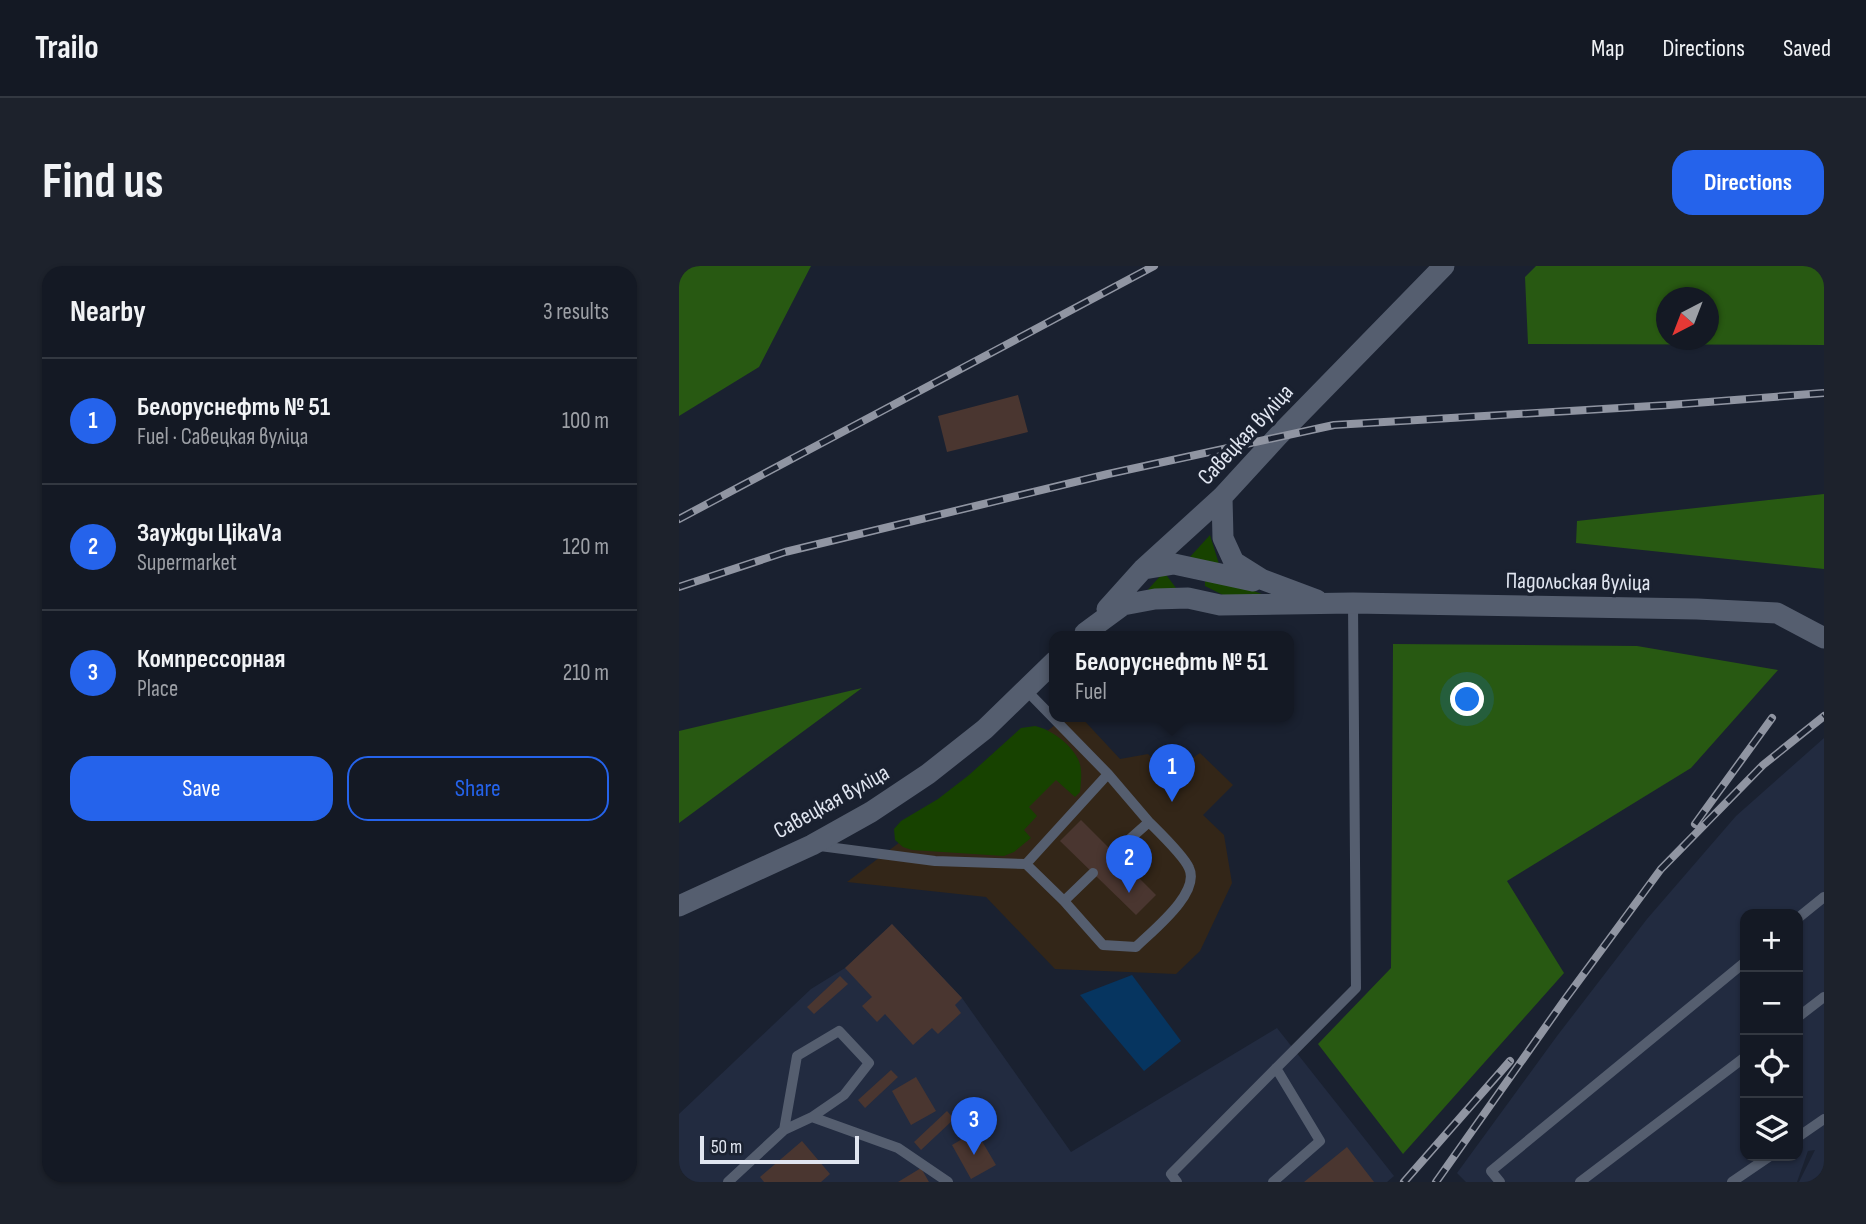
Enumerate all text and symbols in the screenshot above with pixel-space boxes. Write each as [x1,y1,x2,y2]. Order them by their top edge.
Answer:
text: Trailo [35,28,99,68]
text: Map [1591,34,1624,63]
text: Directions [1662,34,1745,63]
text: Saved [1783,34,1831,63]
button: Directions [1672,150,1824,215]
text: Find us [42,153,164,212]
north arrow [1656,287,1719,350]
text: Nearby [70,294,146,330]
text: 3 results [543,298,609,326]
street label: Савецкая вуліца [1192,378,1299,491]
text: Белоруснефть № 51 [137,392,330,423]
text: 1 [88,407,98,435]
text: 100 m [562,407,609,435]
text: Fuel · Савецкая вуліца [137,423,308,451]
text: Заужды ЦікаVа [137,518,282,549]
text: 2 [88,533,98,561]
text: 120 m [563,533,609,561]
text: Supermarket [137,549,237,577]
street label: Падольская вуліца [1505,567,1651,597]
popup [1049,631,1294,722]
text: Компрессорная [137,644,285,675]
text: Белоруснефть № 51 [1075,647,1268,678]
text: 3 [88,659,98,687]
text: 210 m [563,659,609,687]
text: Place [137,675,178,703]
text: Fuel [1075,678,1107,706]
your location [1450,682,1484,716]
pin: 1 [1149,744,1195,802]
button: Save [70,756,333,821]
button: Share [347,756,609,821]
street label: Савецкая вуліца [769,759,894,845]
pin: 2 [1106,835,1152,893]
map controls [1740,909,1803,1161]
button: + [1740,909,1803,972]
button: − [1740,972,1803,1035]
button: locate [1740,1035,1803,1098]
pin: 3 [951,1097,997,1155]
button: layers [1740,1098,1803,1161]
scale bar [700,1133,859,1165]
text: 50 m [711,1136,742,1159]

